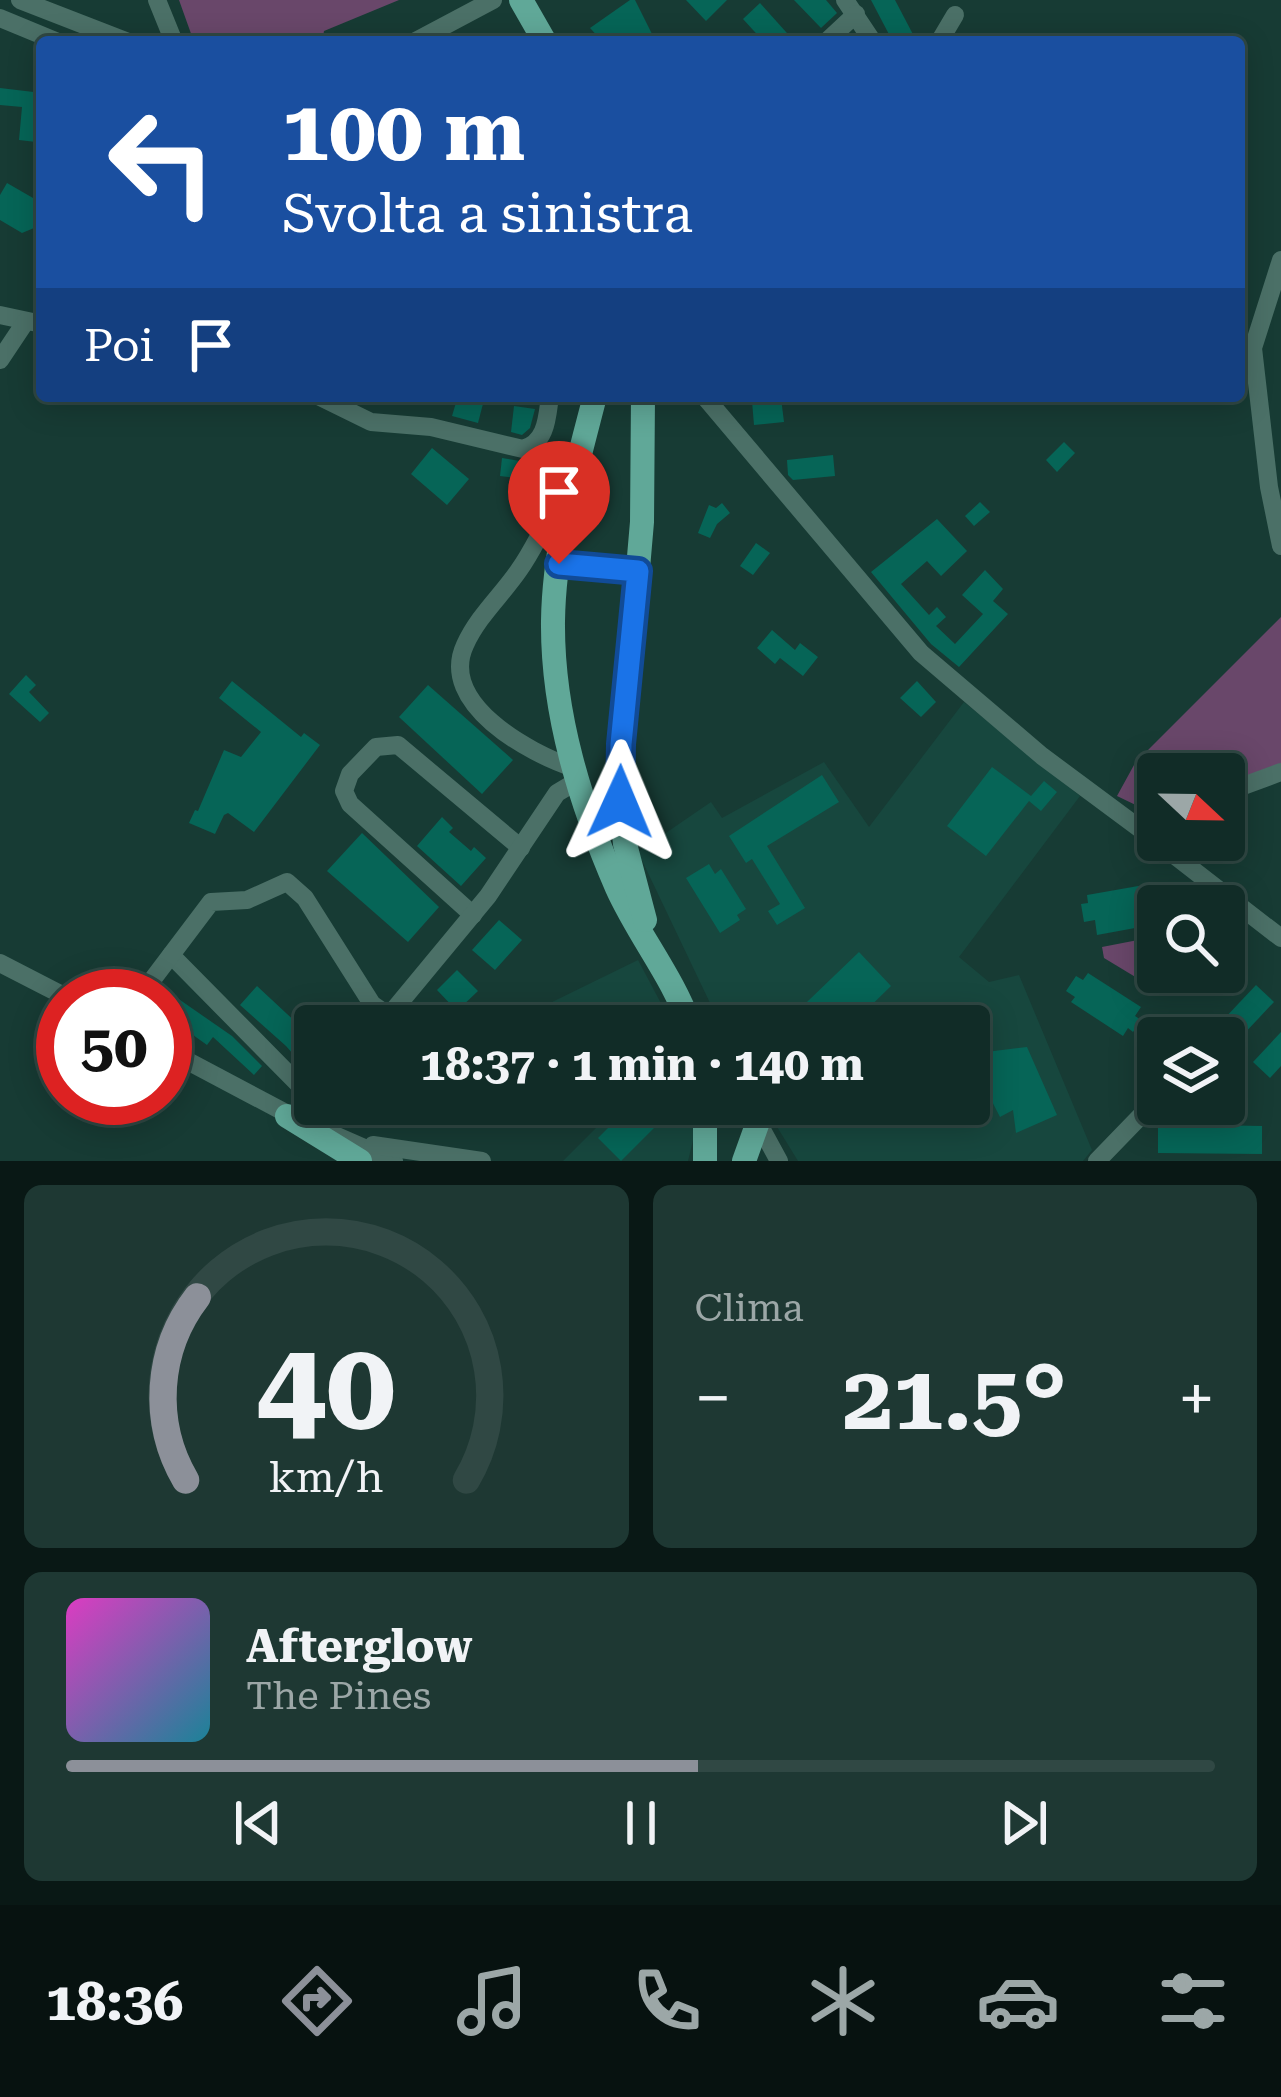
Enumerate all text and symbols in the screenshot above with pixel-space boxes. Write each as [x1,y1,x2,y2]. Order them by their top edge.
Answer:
text: 100 m [282,82,525,180]
icon: left [84,84,240,240]
text: Svolta a sinistra [282,182,693,245]
icon: arrive [178,312,244,378]
text: Poi [84,319,154,372]
pin [508,441,610,564]
icon: arrive [526,459,592,525]
position arrow [557,739,683,865]
north arrow [1137,753,1245,861]
map controls [1137,753,1245,1125]
button: search [1137,885,1245,993]
speed limit sign: 50 [36,969,192,1125]
button: layers [1137,1017,1245,1125]
text: 18:37 · 1 min · 140 m [420,1038,864,1091]
text: Clima [695,1285,804,1331]
text: 40 [256,1313,396,1459]
text: 21.5° [843,1346,1067,1451]
text: − [695,1360,731,1437]
text: + [1178,1360,1215,1437]
text: km/h [269,1451,384,1501]
text: Afterglow [246,1620,472,1673]
text: The Pines [246,1673,431,1719]
icon: previous [225,1790,291,1856]
icon: pause [608,1790,674,1856]
icon: next [991,1790,1057,1856]
icon: directions [275,1959,359,2043]
icon: music [450,1959,534,2043]
icon: phone [625,1959,709,2043]
icon: climate [801,1959,885,2043]
icon: car [976,1959,1060,2043]
icon: filters [1151,1959,1235,2043]
text: 18:36 [46,1970,184,2033]

